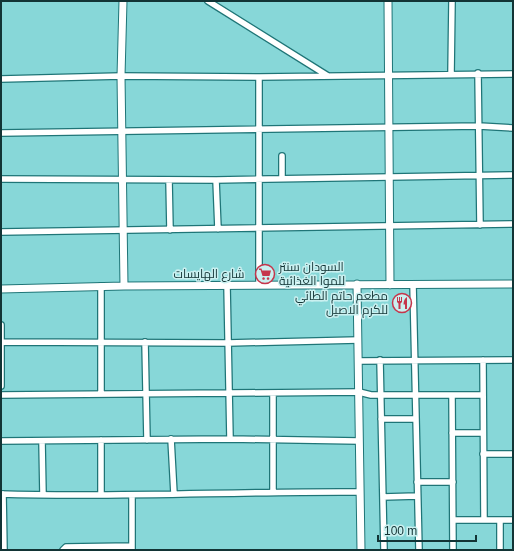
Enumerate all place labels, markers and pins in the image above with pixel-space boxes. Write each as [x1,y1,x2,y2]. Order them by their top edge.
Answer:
place label: السودان سنتر للموا الغذائية [278,260,345,288]
supermarket icon: السودان سنتر للموا الغذائية [254,263,276,285]
place label: مطعم حاتم الطائي للكرم الاصيل [295,289,388,318]
restaurant icon: مطعم حاتم الطائي للكرم الاصيل [391,292,413,314]

